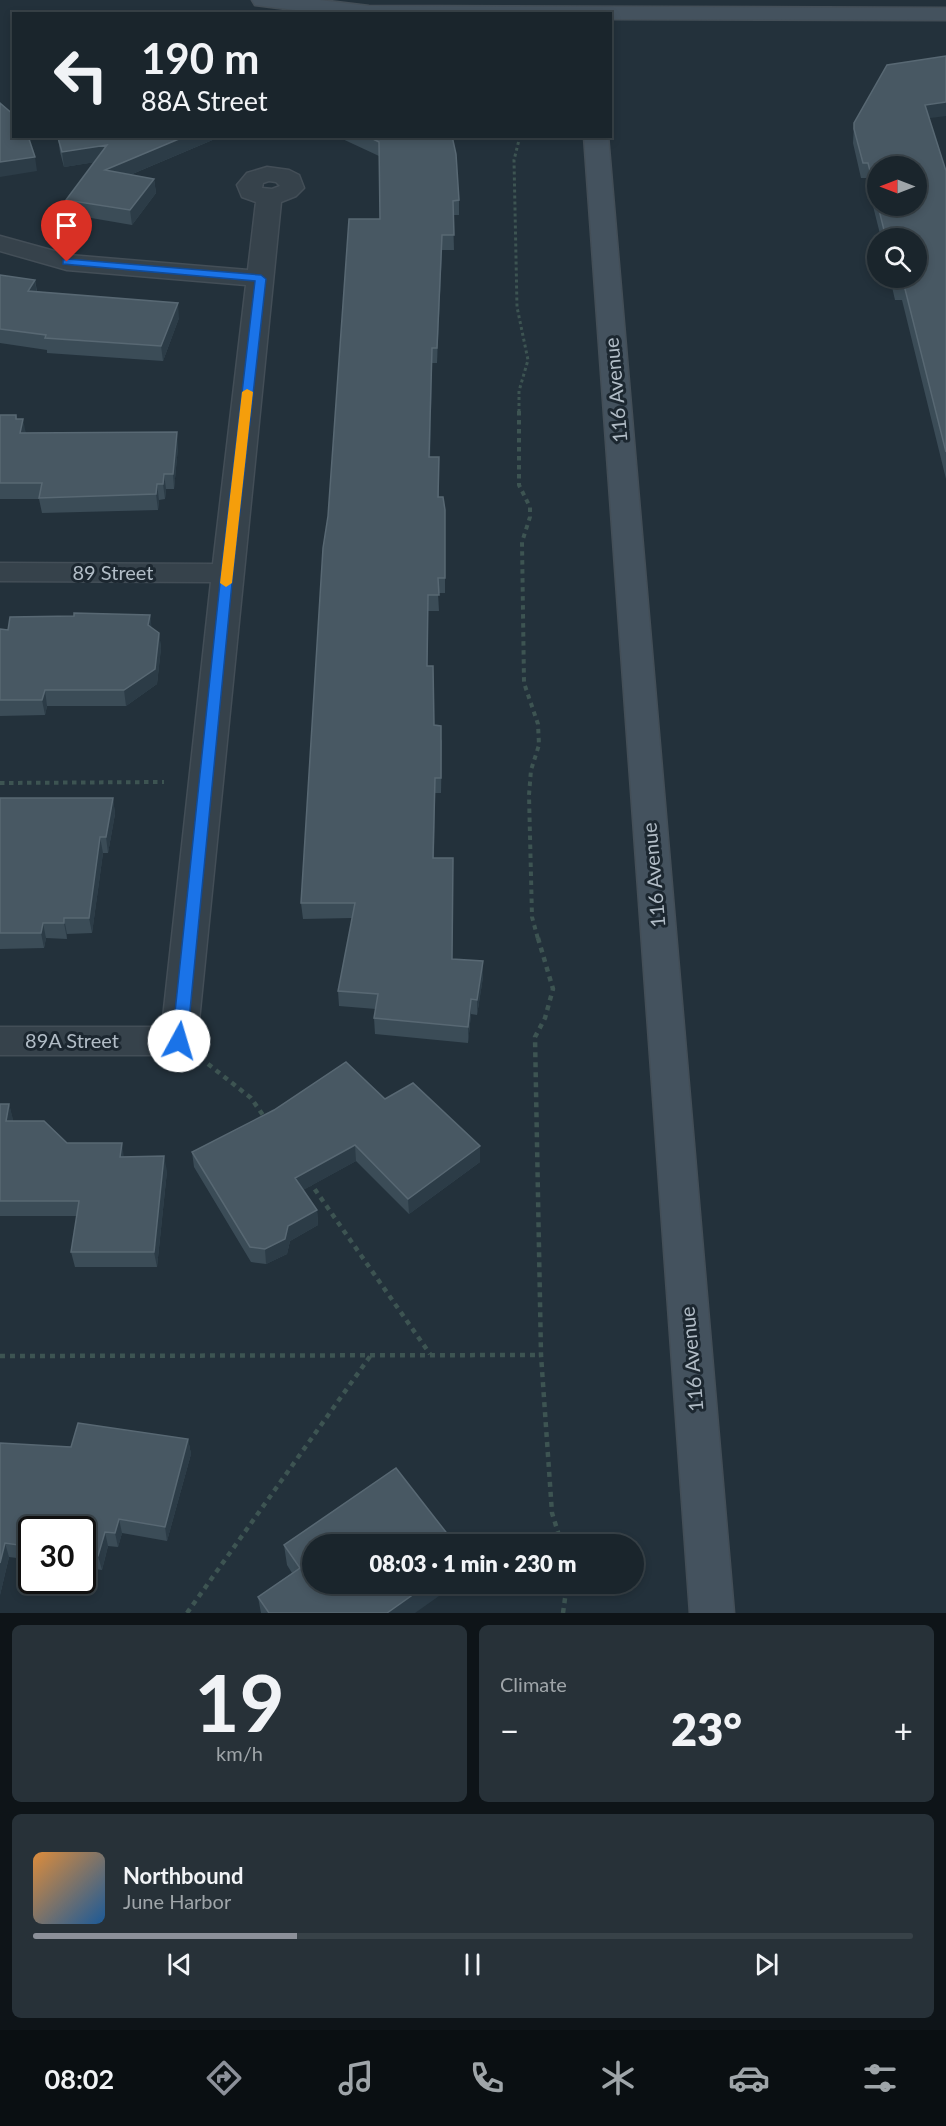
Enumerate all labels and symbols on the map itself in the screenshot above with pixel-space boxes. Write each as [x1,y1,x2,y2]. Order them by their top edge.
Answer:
north arrow [867,156,927,216]
pin [41,200,92,262]
street label: 116 Avenue [598,337,632,444]
street label: 89 Street [73,560,153,584]
street label: 116 Avenue [636,822,670,929]
position arrow [147,1009,211,1073]
street label: 89A Street [25,1028,119,1052]
street label: 116 Avenue [674,1306,708,1413]
speed limit sign: 30 [18,1516,96,1594]

